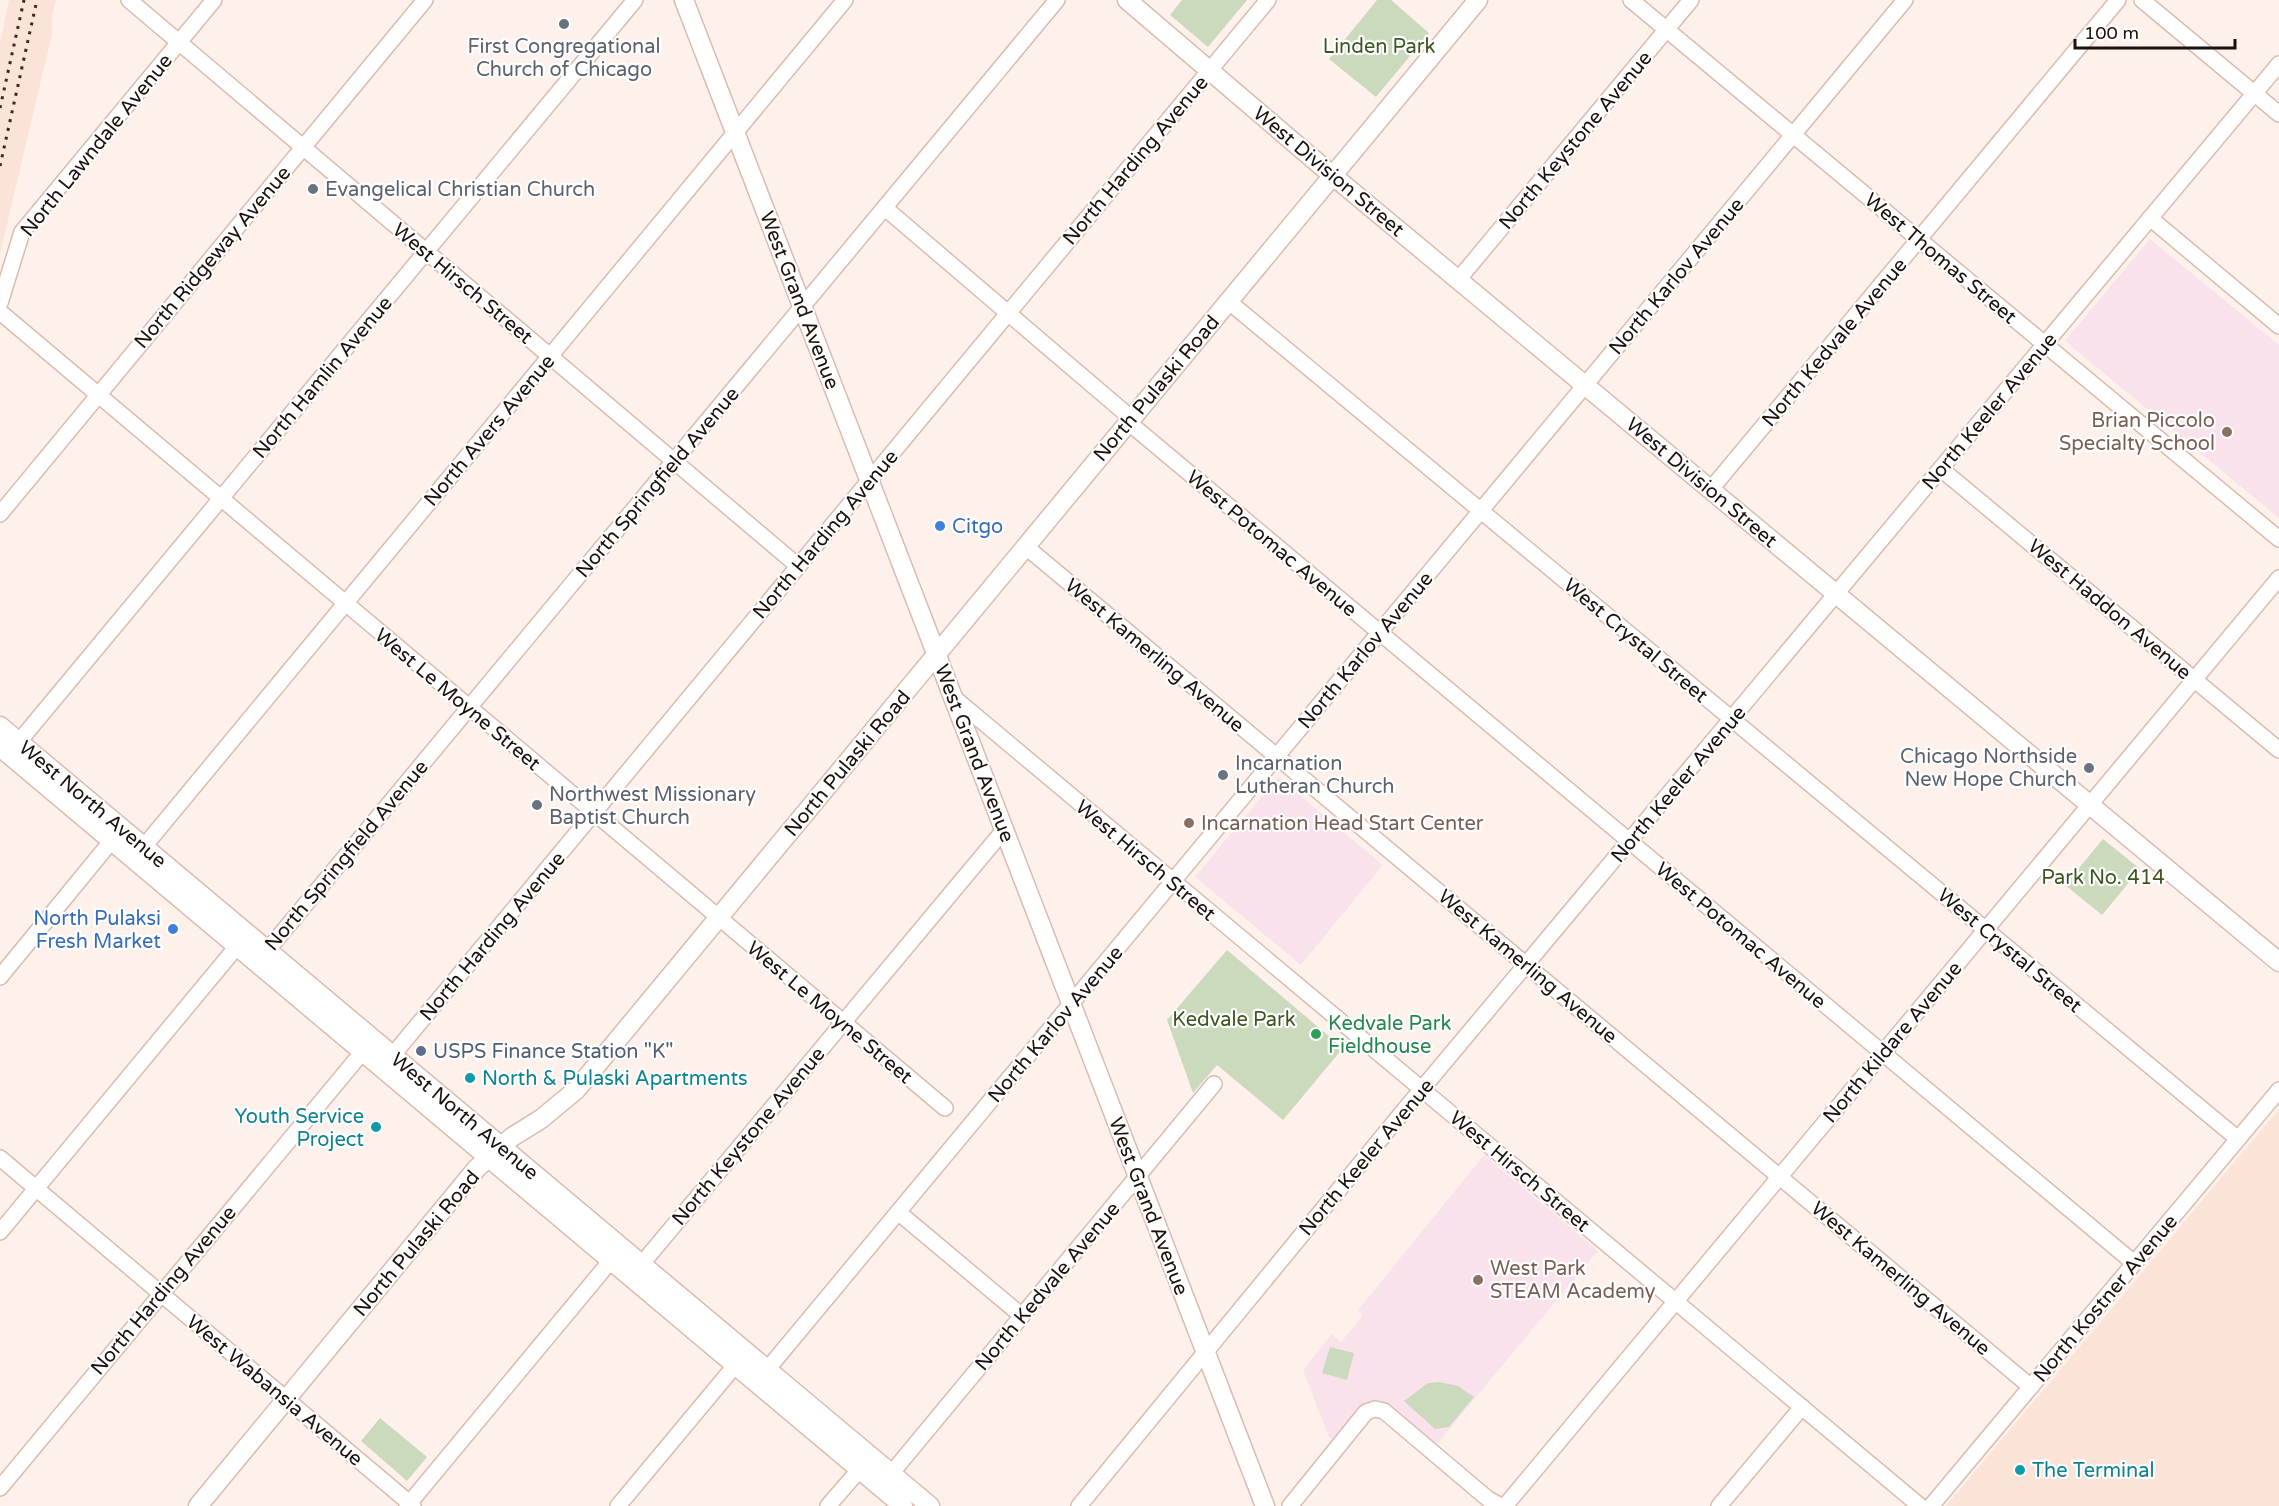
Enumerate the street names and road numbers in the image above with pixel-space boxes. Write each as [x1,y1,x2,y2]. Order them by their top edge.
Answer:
street label: North Keystone Avenue [1494,47,1657,235]
street label: North Lawndale Avenue [16,49,178,242]
street label: North Harding Avenue [1058,71,1214,250]
street label: West Division Street [1248,102,1409,242]
street label: North Ridgeway Avenue [129,162,296,354]
street label: West Thomas Street [1859,188,2021,330]
street label: North Karlov Avenue [1604,193,1749,360]
street label: West Grand Avenue [754,208,844,393]
street label: West Hirsch Street [387,218,538,350]
street label: North Kedvale Avenue [1757,253,1912,432]
street label: North Hamlin Avenue [248,292,398,464]
street label: North Pulaski Road [1089,311,1225,467]
street label: North Keeler Avenue [1917,328,2062,495]
street label: North Avers Avenue [419,350,560,511]
street label: North Springfield Avenue [571,383,745,583]
street label: West Division Street [1621,413,1782,553]
street label: North Harding Avenue [748,445,904,624]
street label: West Potomac Avenue [1181,465,1361,622]
street label: West Haddon Avenue [2023,534,2196,685]
street label: North Karlov Avenue [1293,567,1438,734]
street label: West Crystal Street [1558,573,1713,708]
street label: West Kamerling Avenue [1060,574,1249,738]
street label: West Le Moyne Street [370,623,545,776]
street label: West Grand Avenue [929,661,1019,846]
street label: North Pulaski Road [780,686,916,842]
street label: North Keeler Avenue [1606,701,1751,868]
street label: West North Avenue [14,736,171,873]
street label: North Springfield Avenue [260,756,434,956]
street label: West Hirsch Street [1070,795,1221,927]
street label: North Harding Avenue [415,847,571,1026]
street label: West Potomac Avenue [1650,857,1830,1014]
street label: West Crystal Street [1932,883,2087,1018]
street label: West Kamerling Avenue [1433,885,1622,1049]
street label: West Le Moyne Street [742,936,917,1089]
street label: North Karlov Avenue [983,941,1128,1108]
street label: North Kildare Avenue [1818,957,1967,1128]
street label: North Keystone Avenue [667,1043,830,1231]
street label: West North Avenue [386,1048,543,1185]
street label: North Keeler Avenue [1294,1074,1439,1241]
street label: West Hirsch Street [1444,1106,1595,1238]
street label: West Grand Avenue [1103,1114,1193,1299]
street label: North Pulaski Road [349,1166,485,1322]
street label: North Kedvale Avenue [970,1197,1125,1376]
street label: West Kamerling Avenue [1806,1197,1995,1361]
street label: North Harding Avenue [86,1201,242,1380]
street label: North Kostner Avenue [2029,1210,2183,1387]
street label: West Wabansia Avenue [181,1310,367,1471]

